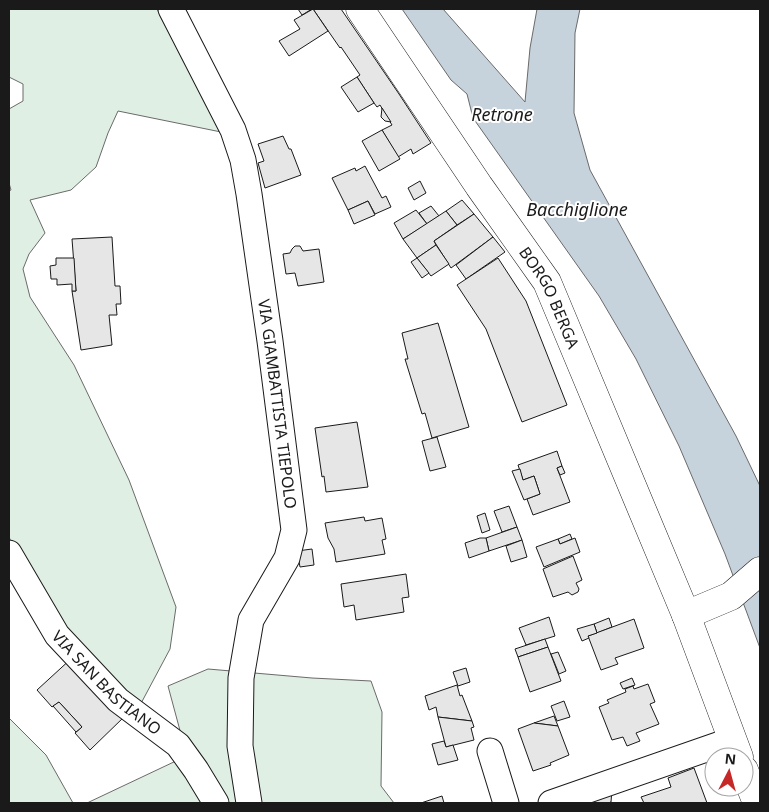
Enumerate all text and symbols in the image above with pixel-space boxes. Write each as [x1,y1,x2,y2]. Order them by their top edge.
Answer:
water label: Retrone [471,102,533,126]
water label: Bacchiglione [526,197,628,221]
street label: BORGO BERGA [514,242,585,353]
street label: VIA GIAMBATTISTA TIEPOLO [253,298,302,510]
street label: VIA SAN BASTIANO [47,625,166,740]
north arrow [704,747,754,797]
text: N [724,749,737,769]

